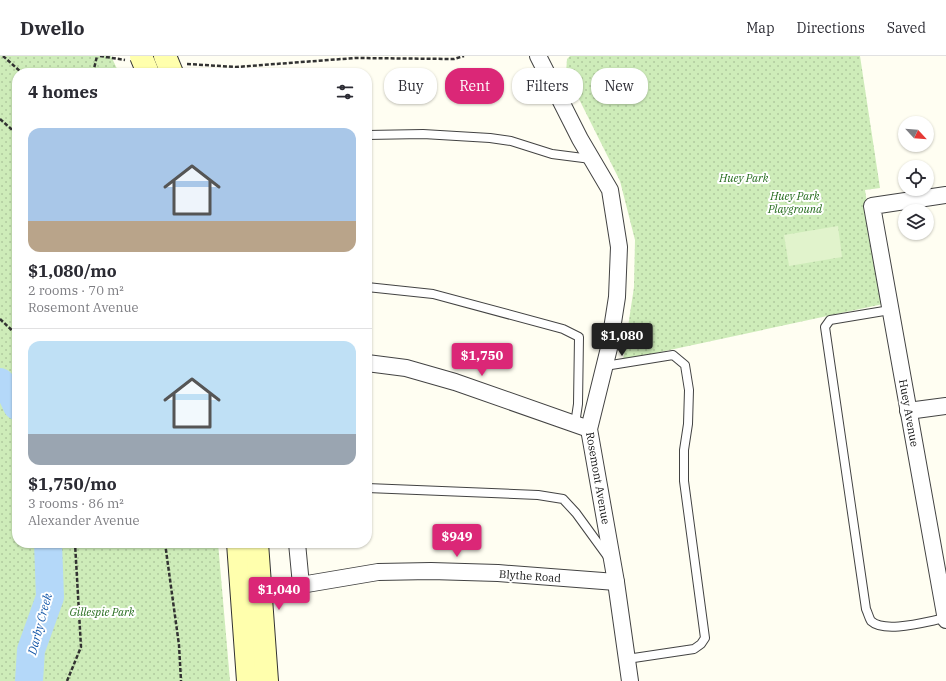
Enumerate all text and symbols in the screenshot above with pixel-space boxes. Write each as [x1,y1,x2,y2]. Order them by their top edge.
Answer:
text: Dwello [20,16,85,40]
text: Map [746,19,775,37]
text: Directions [797,19,865,37]
text: Saved [887,19,926,37]
chip: Buy [384,68,437,104]
chip: Rent [445,68,504,104]
chip: Filters [512,68,583,104]
chip: New [591,68,648,104]
text: 4 homes [28,81,98,103]
icon: filters [334,81,356,103]
north arrow [898,116,934,152]
map controls [898,116,934,240]
icon: home [156,154,228,226]
button: locate [898,160,934,196]
park label: Huey Park [718,171,769,185]
park label: Huey Park Playground [767,189,823,216]
button: layers [898,204,934,240]
text: $1,080/mo [28,260,117,282]
text: 2 rooms · 70 m² [28,282,124,299]
text: Rosemont Avenue [28,299,139,316]
pin: $1,080 [589,323,655,357]
text: $1,080 [601,327,643,344]
pin: $1,750 [449,343,515,377]
text: $1,750 [461,347,503,364]
icon: home [156,367,228,439]
street label: Huey Avenue [896,378,922,448]
street label: Rosemont Avenue [583,431,613,525]
text: $1,750/mo [28,473,117,495]
text: 3 rooms · 86 m² [28,495,124,512]
text: Alexander Avenue [28,512,140,529]
pin: $949 [433,524,481,558]
text: $949 [441,528,473,545]
street label: Blythe Road [499,567,562,585]
pin: $1,040 [246,577,312,611]
text: $1,040 [258,581,300,598]
water label: Darby Creek [24,591,55,657]
park label: Gillespie Park [69,605,135,619]

